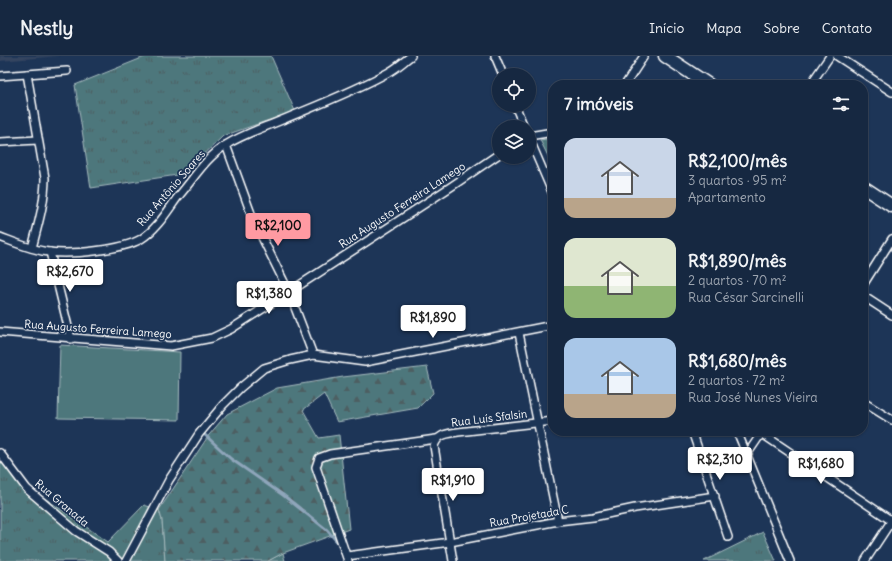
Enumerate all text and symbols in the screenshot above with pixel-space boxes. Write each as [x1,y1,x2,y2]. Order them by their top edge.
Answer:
text: Nestly [20,16,73,40]
text: Início [649,19,684,37]
text: Mapa [706,19,742,37]
text: Sobre [764,19,800,37]
text: Contato [822,19,872,37]
map controls [492,68,536,164]
button: locate [492,68,536,112]
text: 7 imóveis [564,93,634,115]
icon: filters [830,93,852,115]
button: layers [492,120,536,164]
street label: Rua Antônio Soares [134,147,208,229]
text: R$2,100/mês [688,150,787,172]
icon: home [596,154,644,202]
street label: Rua Augusto Ferreira Lamego [336,159,468,251]
text: 3 quartos · 95 m² [688,172,787,189]
text: Apartamento [688,189,766,206]
pin: R$2,100 [241,213,315,247]
text: R$2,100 [254,217,302,234]
text: R$1,890/mês [688,250,787,272]
icon: home [596,254,644,302]
pin: R$2,670 [33,259,107,293]
text: R$2,670 [46,263,94,280]
text: 2 quartos · 70 m² [688,272,787,289]
pin: R$1,380 [232,281,306,315]
text: R$1,380 [246,285,292,302]
text: Rua César Sarcinelli [688,289,804,306]
pin: R$1,890 [396,305,470,339]
text: R$1,890 [410,309,456,326]
street label: Rua Augusto Ferreira Lamego [24,317,172,341]
text: R$1,680/mês [688,350,787,372]
icon: home [596,354,644,402]
text: 2 quartos · 72 m² [688,372,785,389]
text: Rua José Nunes Vieira [688,389,818,406]
street label: Rua Luís Sfalsin [450,406,528,430]
pin: R$2,310 [683,447,757,481]
text: R$2,310 [697,451,743,468]
pin: R$1,680 [784,451,858,485]
text: R$1,680 [798,455,844,472]
pin: R$1,910 [416,468,490,502]
text: R$1,910 [431,472,475,489]
street label: Rua Granada [32,476,92,530]
street label: Rua Projetada C [488,502,570,530]

